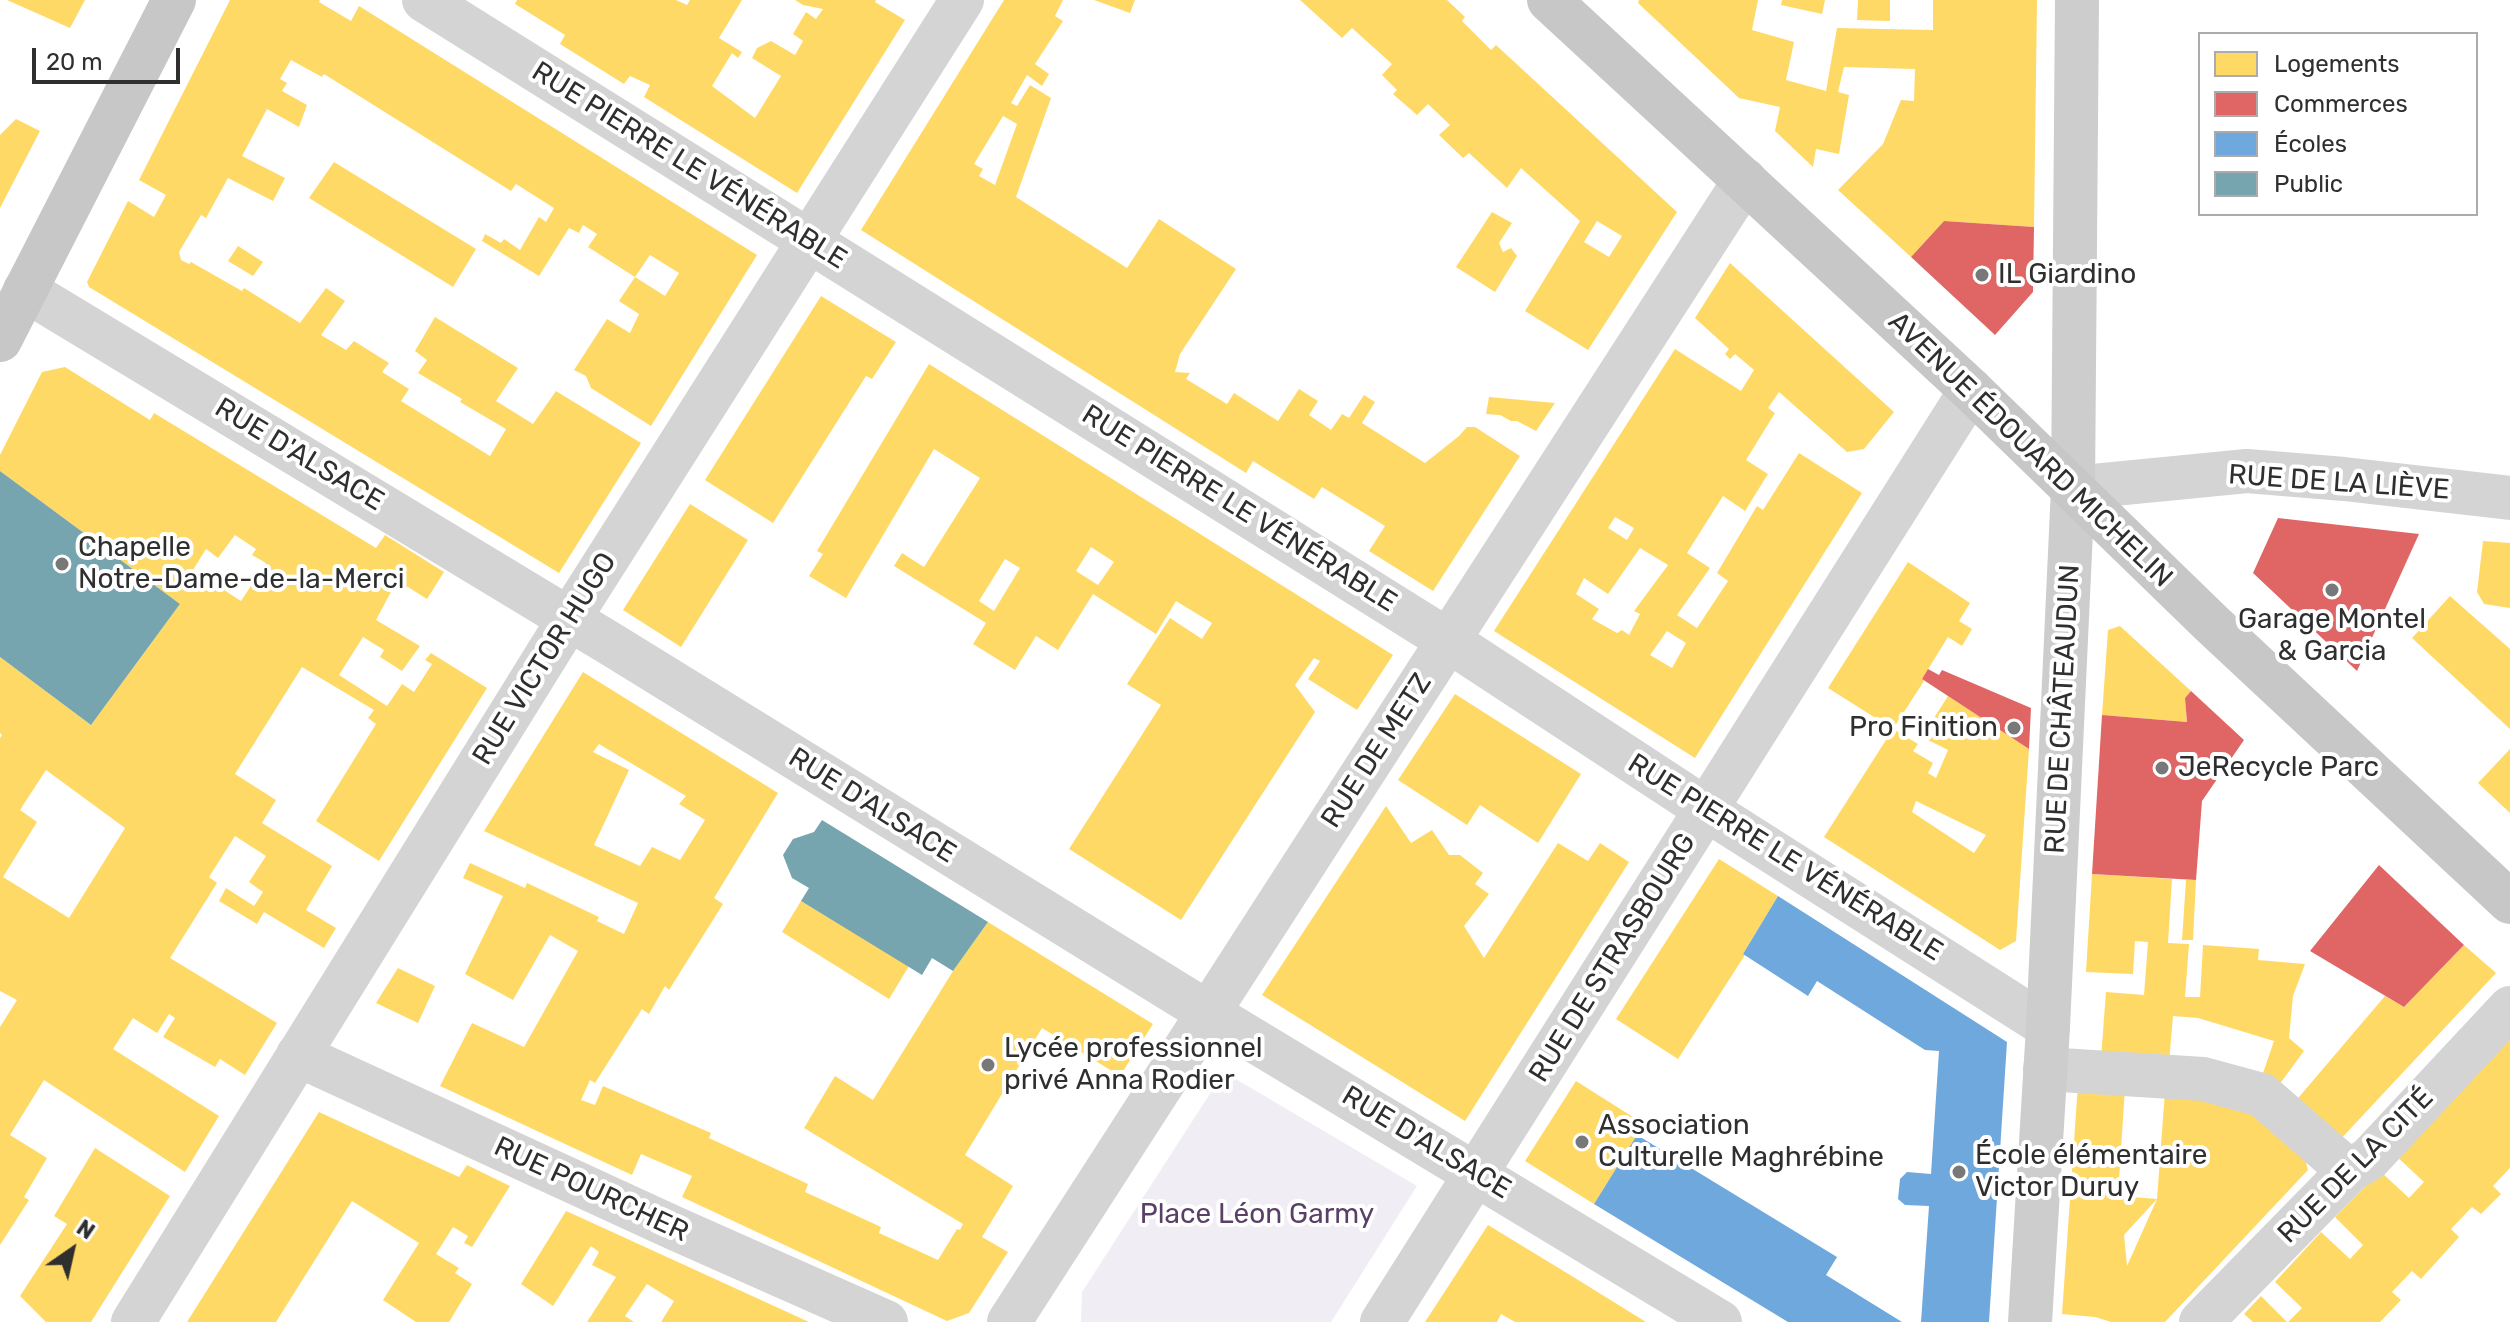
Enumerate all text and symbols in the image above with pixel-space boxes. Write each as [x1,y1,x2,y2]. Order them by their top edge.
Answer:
scale bar [36,32,184,82]
legend [2198,32,2478,216]
text: 20 m [46,48,103,76]
text: Logements [2274,50,2400,78]
street label: RUE PIERRE LE VÉNÉRABLE [525,55,853,277]
text: Commerces [2274,90,2408,118]
text: Écoles [2274,130,2347,158]
text: Public [2274,170,2343,198]
place label: IL Giardino [1998,258,2136,292]
marker: IL Giardino [1973,266,1991,284]
street label: AVENUE ÉDOUARD MICHELIN [1881,305,2179,595]
street label: RUE D'ALSACE [209,391,389,519]
street label: RUE PIERRE LE VÉNÉRABLE [1075,398,1403,620]
street label: RUE DE LA LIÈVE [2227,459,2451,507]
place label: Chapelle Notre-Dame-de-la-Merci [78,531,405,597]
street label: RUE VICTOR HUGO [466,547,624,771]
marker: Chapelle Notre-Dame-de-la-Merci [53,555,71,573]
street label: RUE DE CHÂTEAUDUN [2039,563,2087,855]
marker: Garage Montel & Garcia [2323,581,2341,599]
place label: Garage Montel & Garcia [2238,603,2426,669]
street label: RUE DE METZ [1315,668,1439,834]
place label: Pro Finition [1849,711,1998,745]
marker: Pro Finition [2005,719,2023,737]
street label: RUE D'ALSACE [782,741,962,871]
street label: RUE PIERRE LE VÉNÉRABLE [1621,747,1949,969]
place label: JeRecycle Parc [2178,751,2379,785]
marker: JeRecycle Parc [2153,759,2171,777]
street label: RUE DE STRASBOURG [1523,827,1703,1089]
place label: Lycée professionnel privé Anna Rodier [1004,1032,1263,1098]
marker: Lycée professionnel privé Anna Rodier [979,1056,997,1074]
street label: RUE D'ALSACE [1336,1079,1516,1207]
street label: RUE DE LA CITÉ [2271,1081,2441,1251]
place label: Association Culturelle Maghrébine [1598,1109,1884,1175]
street label: RUE POURCHER [488,1130,694,1250]
marker: Association Culturelle Maghrébine [1573,1133,1591,1151]
place label: École élémentaire Victor Duruy [1975,1139,2207,1205]
marker: École élémentaire Victor Duruy [1950,1163,1968,1181]
park label: Place Léon Garmy [1140,1198,1374,1232]
north arrow [32,1210,112,1290]
text: N [72,1214,100,1245]

